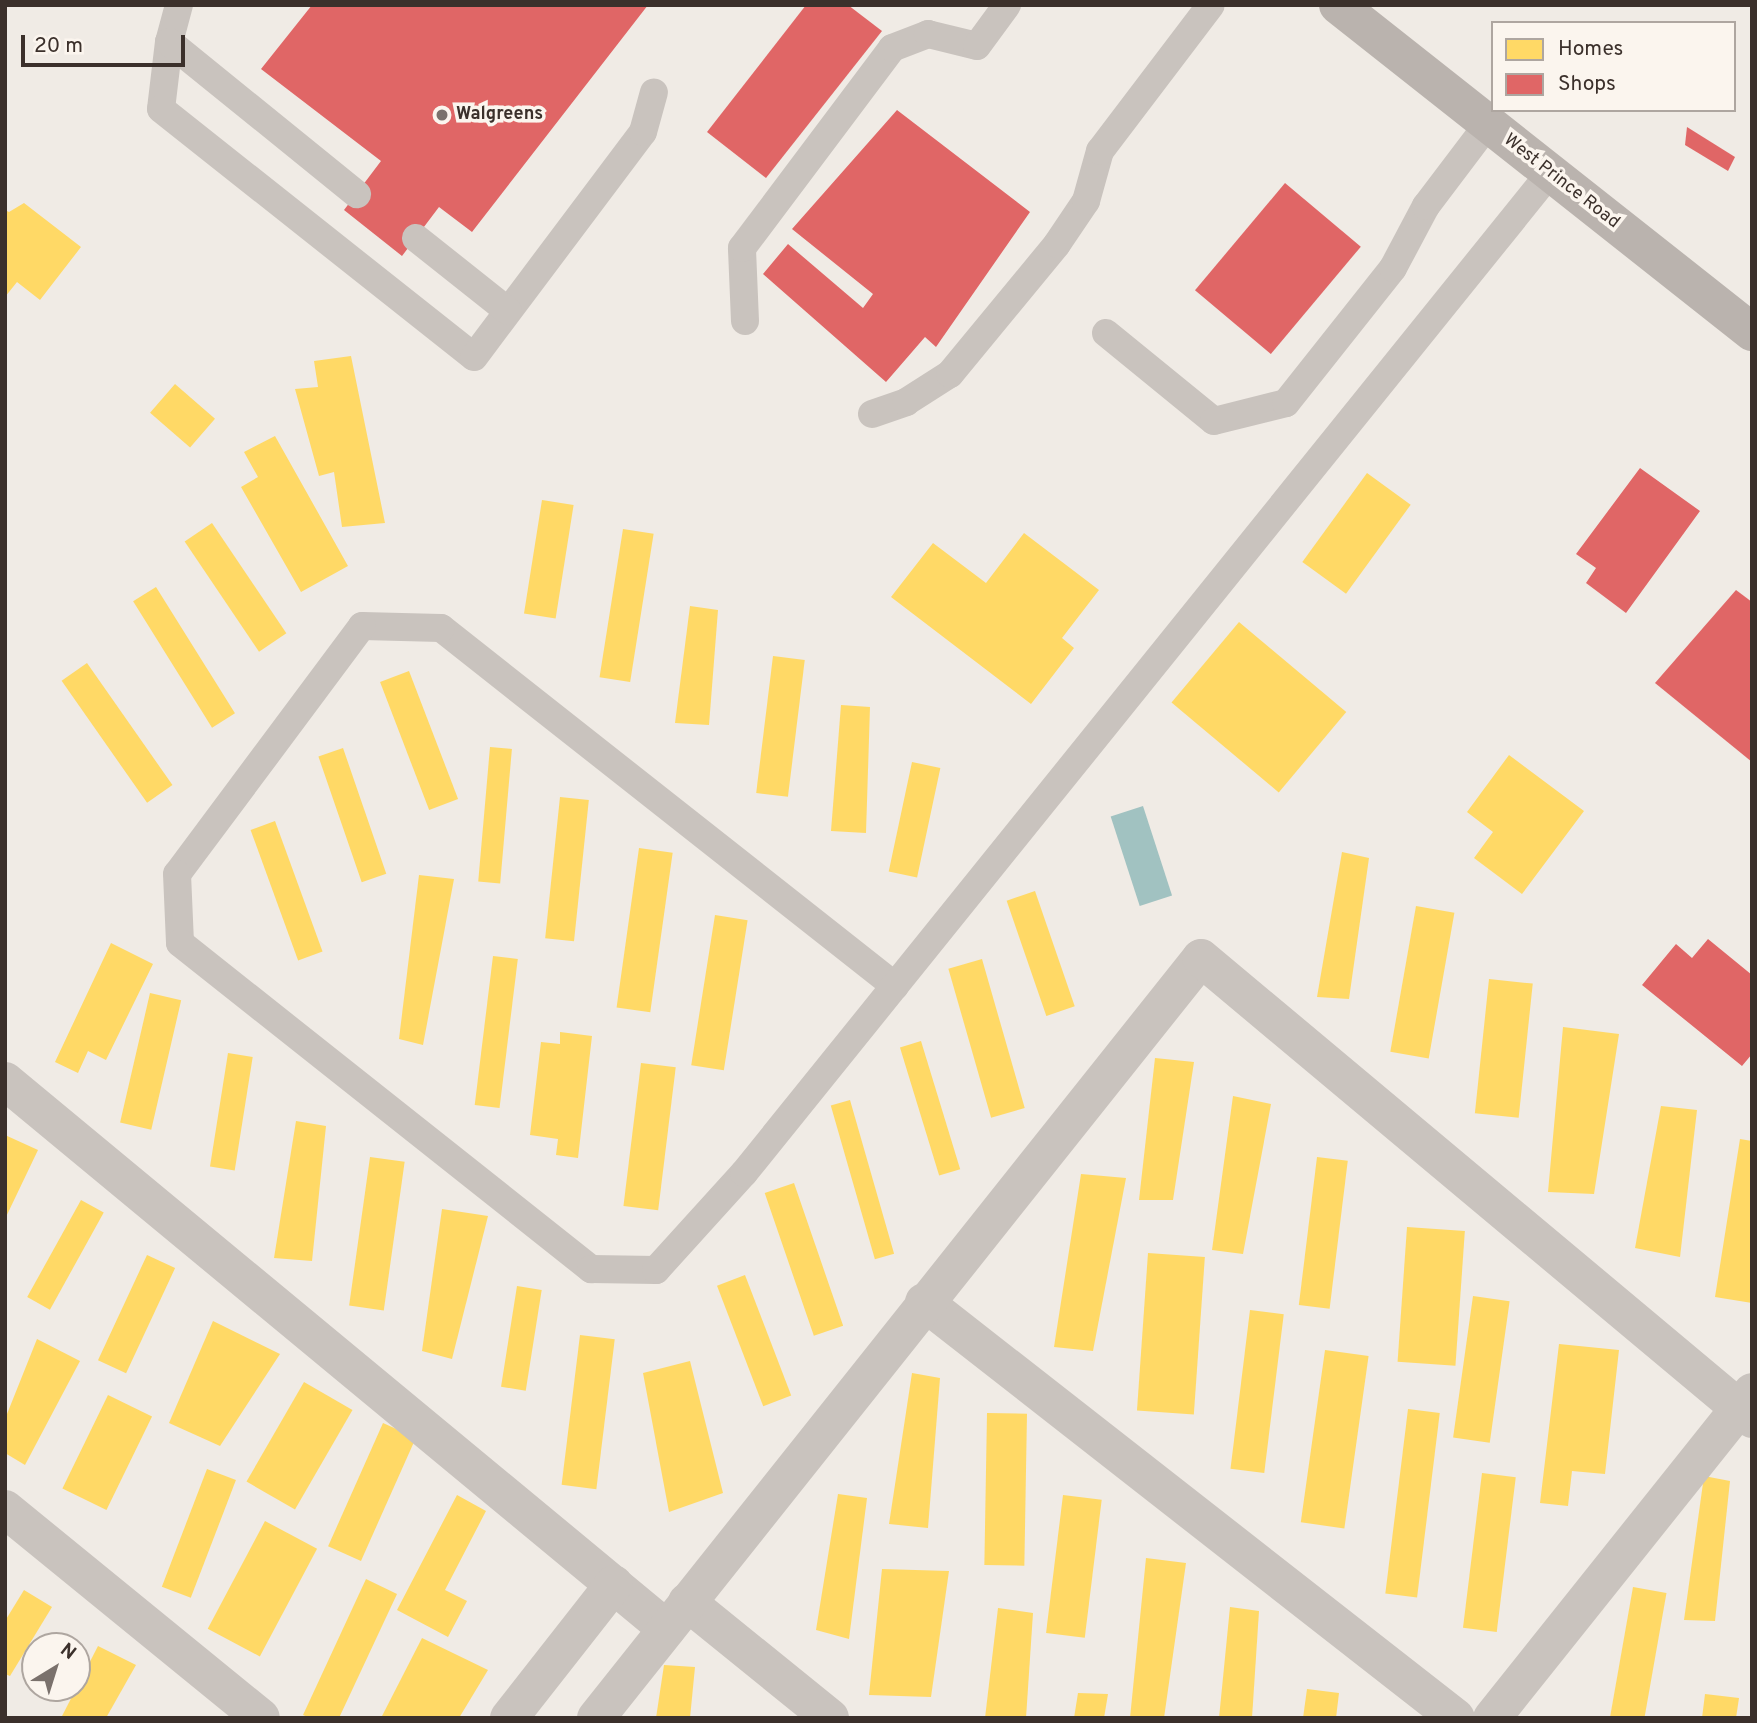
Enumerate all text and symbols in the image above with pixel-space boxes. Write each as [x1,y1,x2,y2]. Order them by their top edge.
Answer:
scale bar [24,21,189,65]
legend [1491,21,1736,112]
text: 20 m [34,33,83,60]
text: Homes [1558,36,1623,63]
text: Shops [1558,71,1616,98]
place label: Walgreens [456,104,543,126]
marker: Walgreens [434,107,450,123]
street label: West Prince Road [1499,130,1623,234]
north arrow [21,1632,91,1702]
text: N [55,1638,80,1666]

